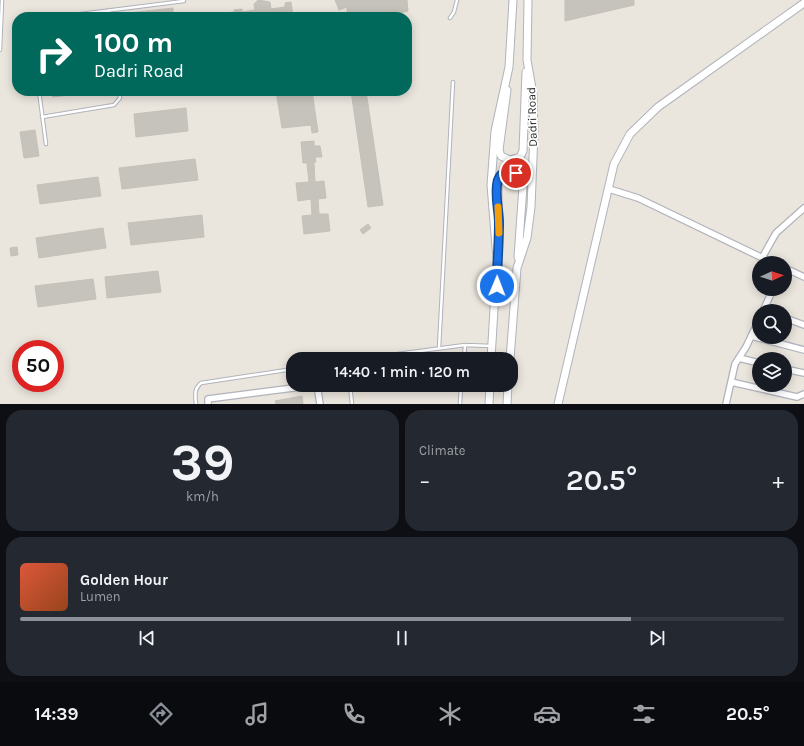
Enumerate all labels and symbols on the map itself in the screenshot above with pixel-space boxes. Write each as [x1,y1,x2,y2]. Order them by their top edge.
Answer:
street label: Dadri Road [524,87,540,147]
pin [499,156,533,190]
north arrow [752,256,792,296]
position arrow [476,265,518,307]
speed limit sign: 50 [12,340,64,392]

